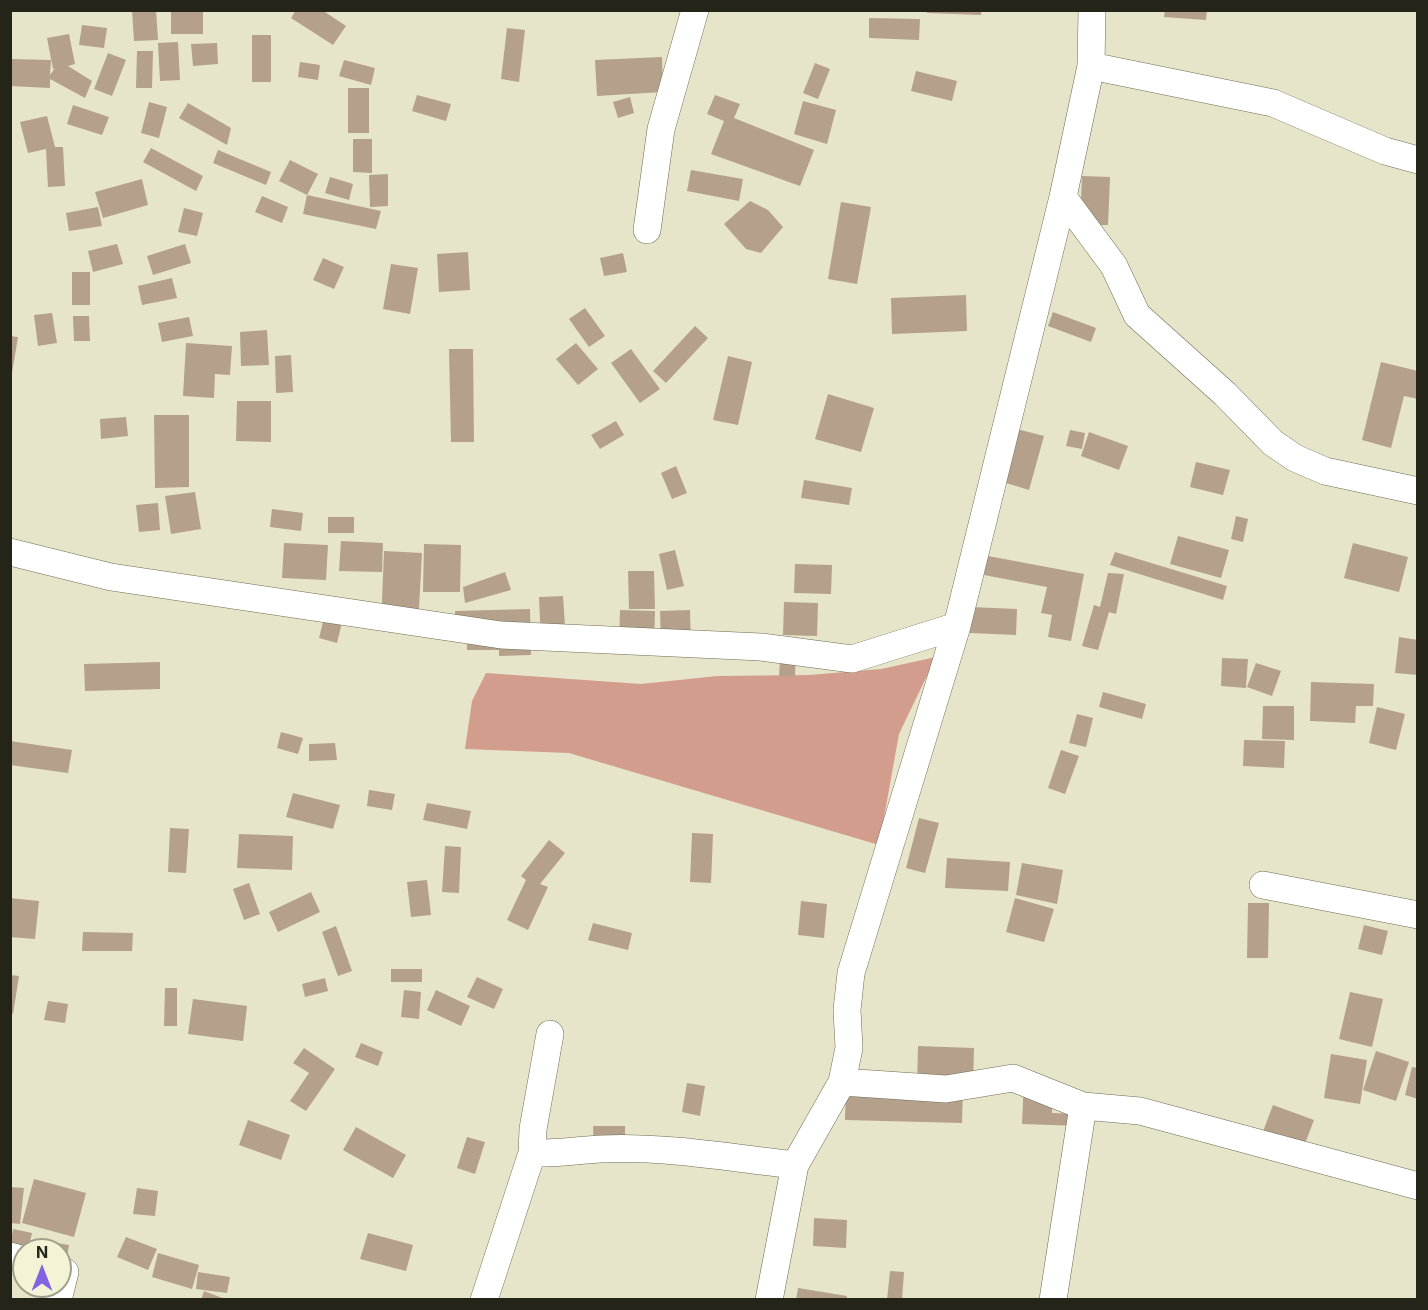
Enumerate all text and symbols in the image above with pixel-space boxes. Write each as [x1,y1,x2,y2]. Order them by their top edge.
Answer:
north arrow [12,1238,72,1298]
text: N [36,1242,48,1262]

